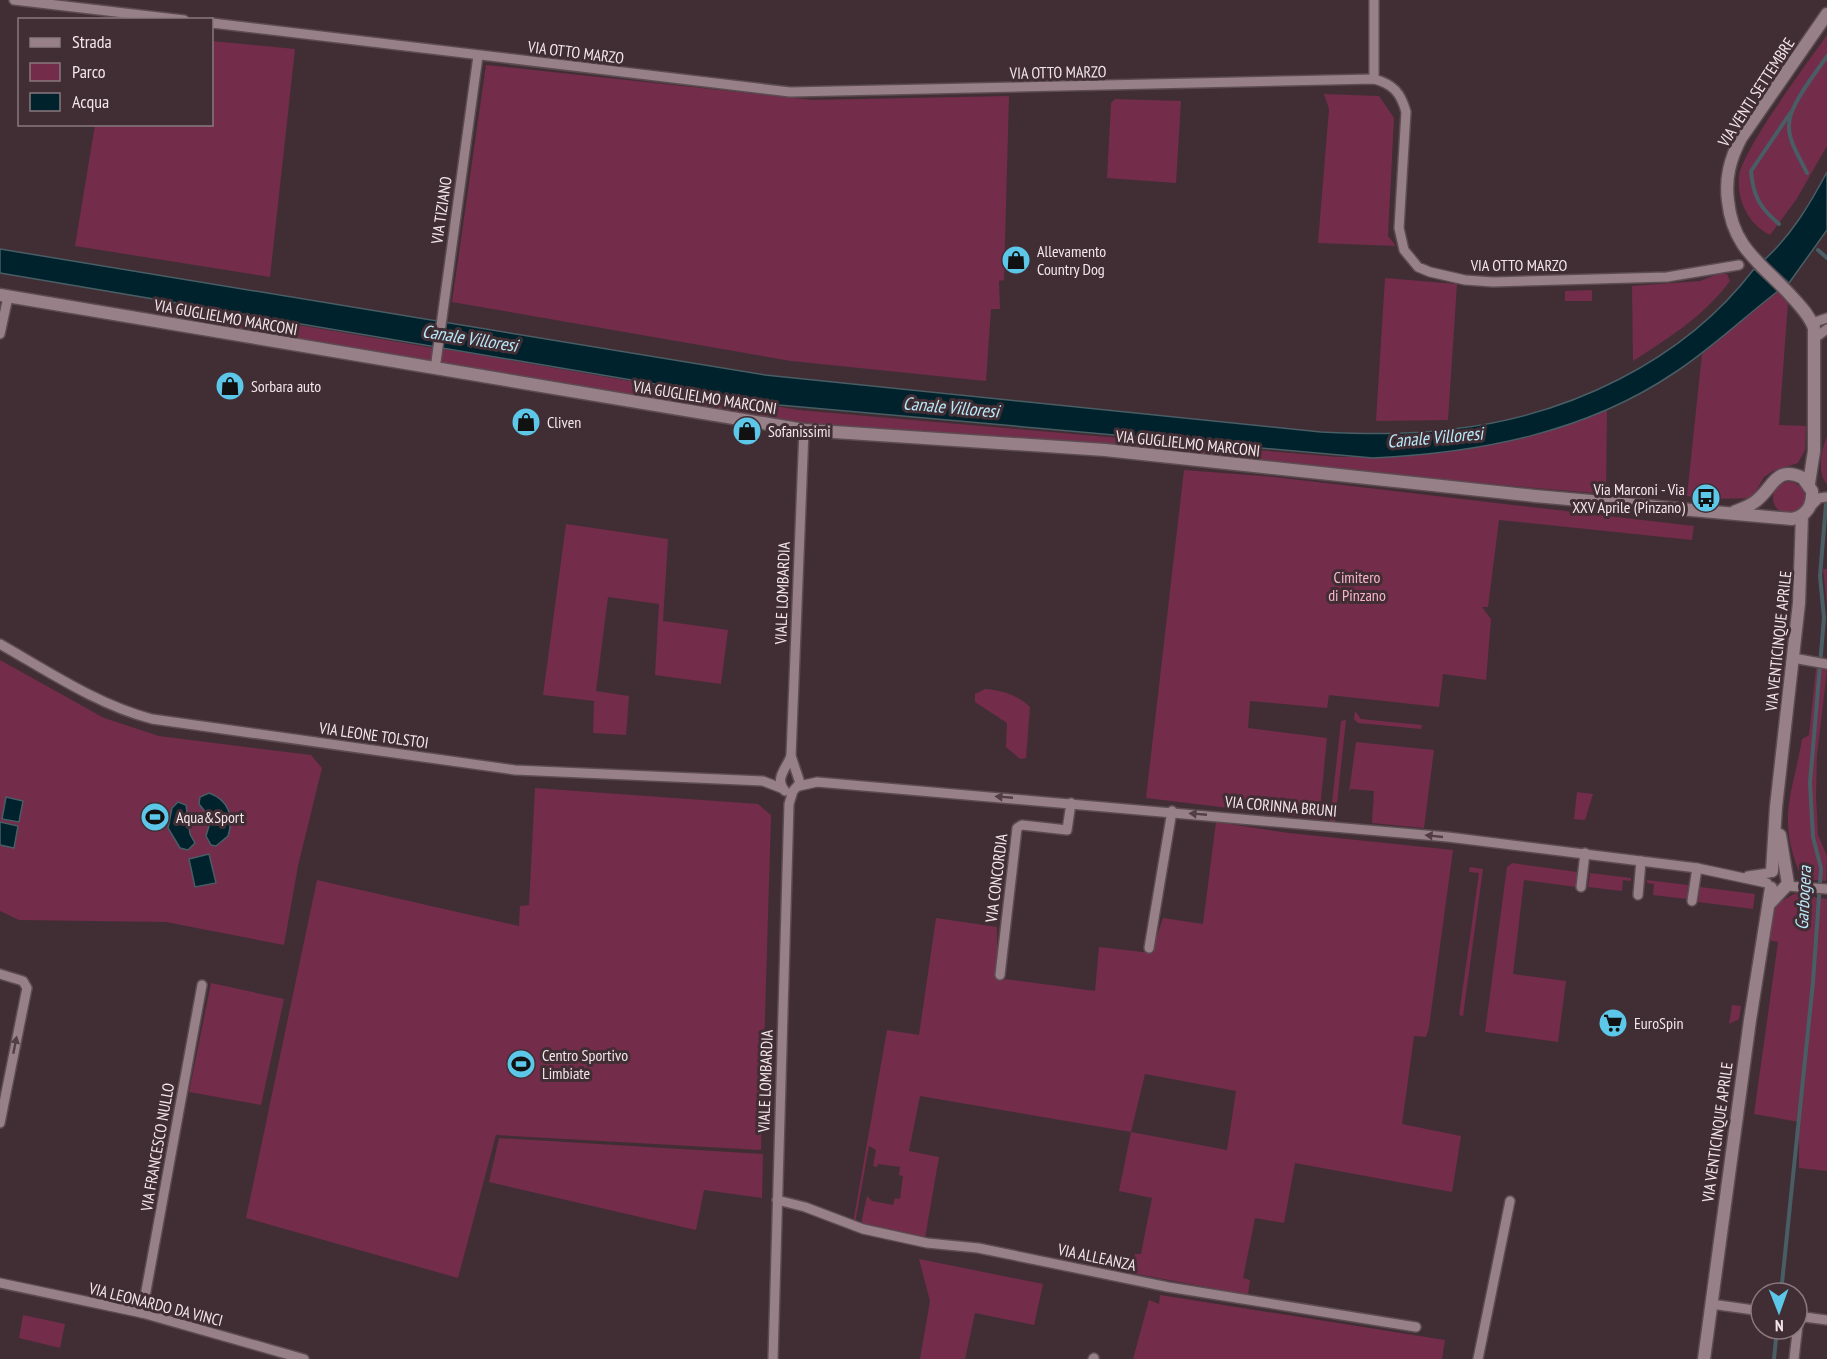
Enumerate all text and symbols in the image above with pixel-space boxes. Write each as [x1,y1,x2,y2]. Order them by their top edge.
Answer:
legend [18,18,213,126]
text: Strada [72,30,112,53]
street label: VIA VENTI SETTEMBRE [1713,34,1799,151]
street label: VIA OTTO MARZO [526,36,625,68]
text: Parco [72,60,106,83]
street label: VIA OTTO MARZO [1009,61,1107,83]
text: Acqua [72,90,109,113]
street label: VIA TIZIANO [426,175,456,246]
place label: Allevamento Country Dog [1037,241,1106,279]
shop icon: Allevamento Country Dog [1000,244,1032,276]
street label: VIA OTTO MARZO [1470,255,1568,275]
street label: VIA GUGLIELMO MARCONI [152,294,299,339]
water label: Canale Villoresi [421,319,521,357]
shop icon: Sorbara auto [214,370,246,402]
place label: Sorbara auto [251,376,321,396]
street label: VIA GUGLIELMO MARCONI [631,376,778,418]
water label: Canale Villoresi [902,391,1002,423]
shop icon: Cliven [510,406,542,438]
place label: Cliven [547,412,581,432]
shop icon: Sofanissimi [731,415,763,447]
place label: Sofanissimi [768,421,831,441]
water label: Canale Villoresi [1386,421,1486,453]
street label: VIA GUGLIELMO MARCONI [1114,425,1261,461]
place label: Via Marconi - Via XXV Aprile (Pinzano) [1572,479,1685,517]
bus stop icon: Via Marconi - Via XXV Aprile (Pinzano) [1690,482,1722,514]
street label: VIALE LOMBARDIA [770,541,794,646]
park label: Cimitero di Pinzano [1328,567,1386,605]
street label: VIA VENTICINQUE APRILE [1761,570,1795,713]
street label: VIA LEONE TOLSTOI [317,717,430,753]
street label: VIA CORINNA BRUNI [1223,791,1338,821]
one-way arrow [994,792,1013,802]
sports icon: Aqua&Sport [139,801,171,833]
place label: Aqua&Sport [176,807,245,827]
one-way arrow [1189,809,1208,819]
one-way arrow [1424,831,1443,841]
street label: VIA CONCORDIA [981,832,1011,924]
water label: Garbogera [1790,865,1816,931]
supermarket icon: EuroSpin [1597,1007,1629,1039]
place label: EuroSpin [1634,1013,1683,1033]
street label: VIALE LOMBARDIA [753,1029,777,1134]
one-way arrow [11,1035,20,1054]
place label: Centro Sportivo Limbiate [542,1045,628,1083]
sports icon: Centro Sportivo Limbiate [505,1048,537,1080]
street label: VIA VENTICINQUE APRILE [1697,1061,1737,1204]
street label: VIA FRANCESCO NULLO [136,1081,178,1214]
street label: VIA ALLEANZA [1055,1239,1138,1275]
street label: VIA LEONARDO DA VINCI [86,1277,225,1330]
north arrow [1749,1281,1809,1341]
text: N [1775,1316,1784,1336]

